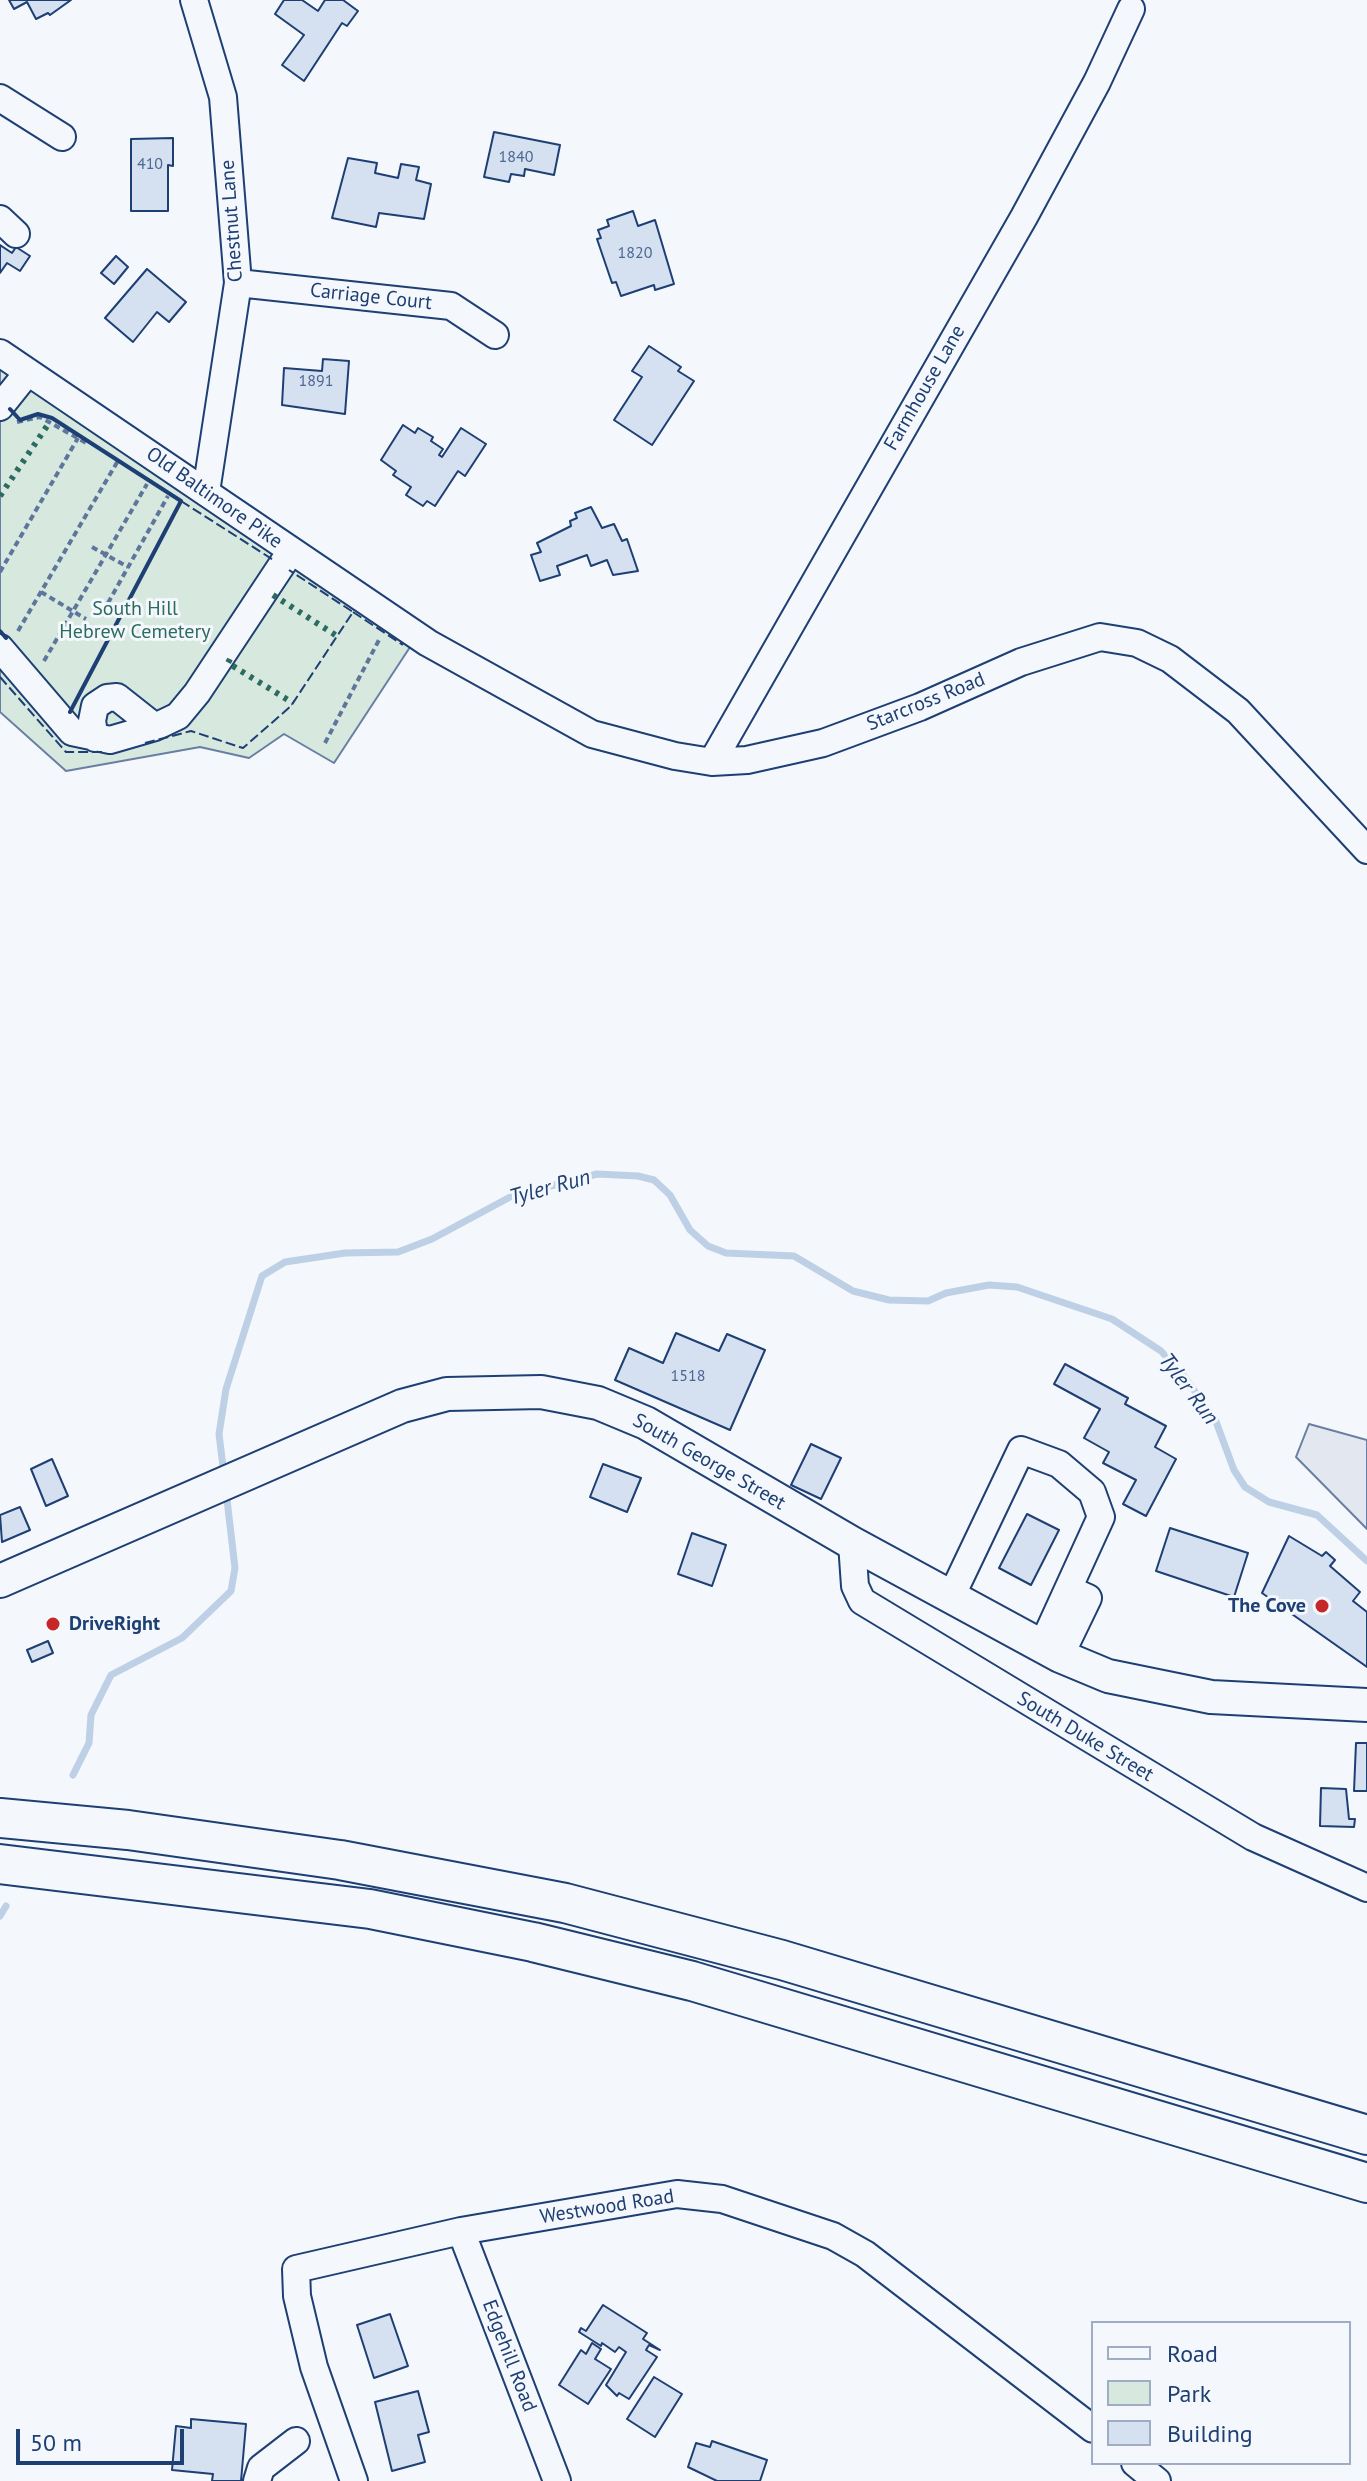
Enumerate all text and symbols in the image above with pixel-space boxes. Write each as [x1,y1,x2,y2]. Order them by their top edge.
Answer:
house number: 1840 [499,147,533,167]
house number: 410 [137,154,163,174]
street label: Chestnut Lane [216,159,248,283]
house number: 1820 [618,243,652,263]
street label: Carriage Court [309,279,433,315]
street label: Farmhouse Lane [879,321,971,455]
house number: 1891 [299,371,333,391]
street label: Old Baltimore Pike [141,442,287,554]
park label: South Hill Hebrew Cemetery [59,597,211,644]
street label: Starcross Road [863,667,989,737]
water label: Tyler Run [507,1165,593,1211]
water label: Tyler Run [1153,1348,1223,1430]
house number: 1518 [671,1366,705,1386]
street label: South George Street [628,1409,790,1515]
place label: The Cove [1228,1594,1306,1618]
marker: The Cove [1313,1597,1331,1615]
place label: DriveRight [69,1612,160,1636]
marker: DriveRight [44,1615,62,1633]
street label: South Duke Street [1012,1687,1158,1787]
street label: Westwood Road [538,2185,676,2229]
street label: Edgehill Road [477,2297,541,2415]
legend [1091,2321,1351,2465]
text: Road [1167,2338,1218,2369]
text: Park [1167,2378,1211,2409]
scale bar [20,2413,188,2463]
text: Building [1167,2418,1253,2449]
text: 50 m [30,2427,82,2458]

